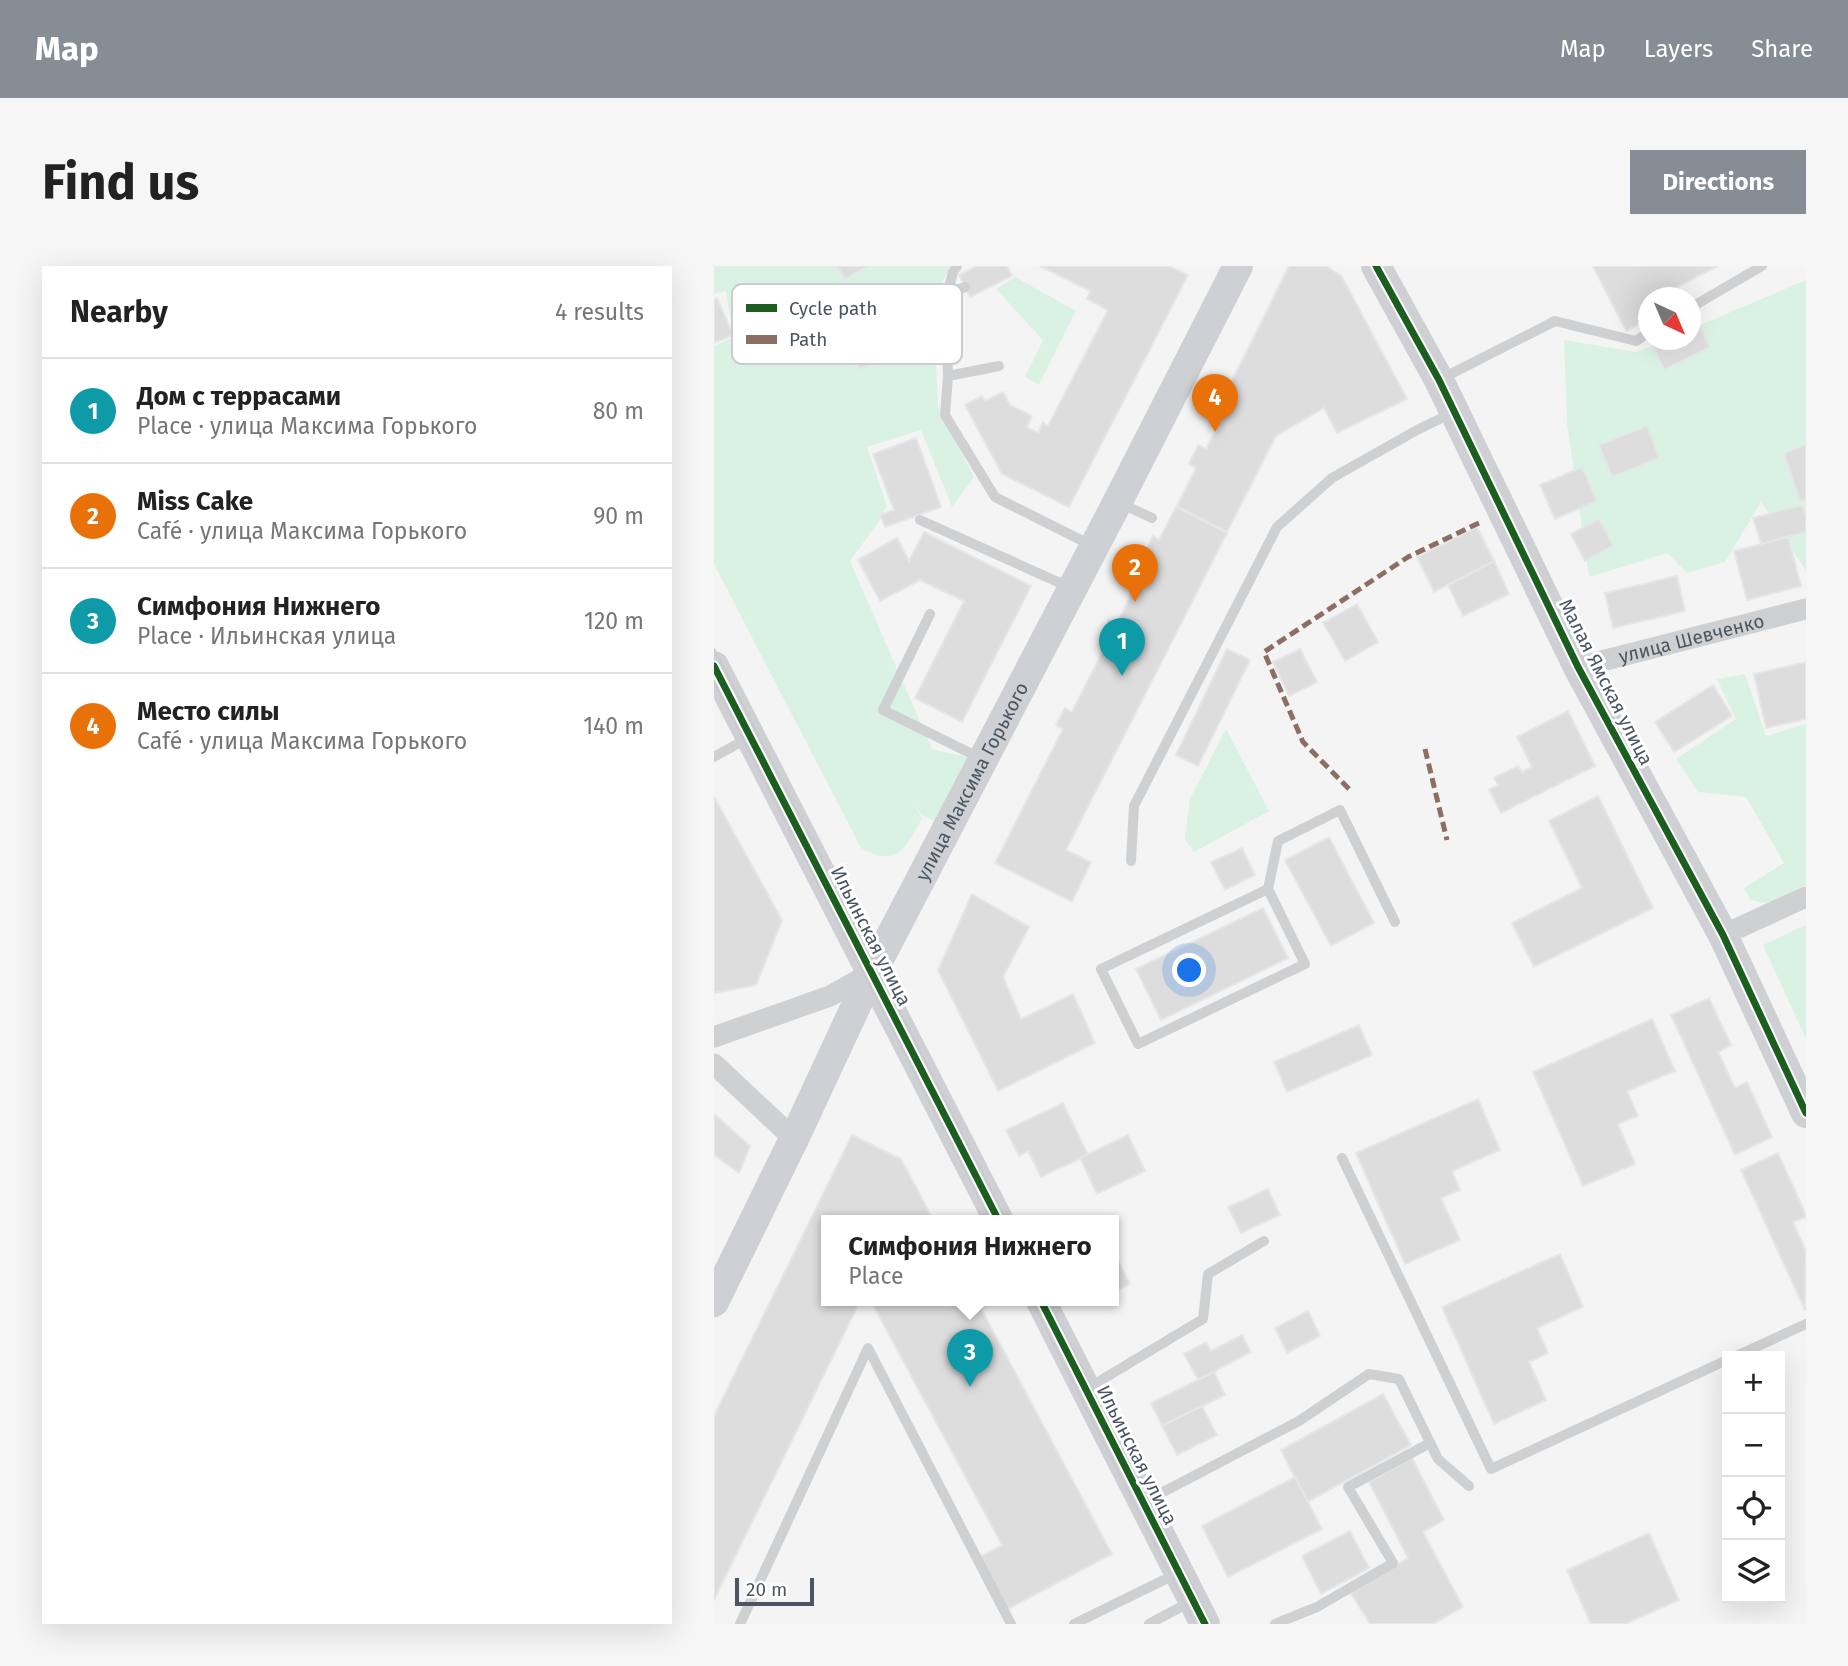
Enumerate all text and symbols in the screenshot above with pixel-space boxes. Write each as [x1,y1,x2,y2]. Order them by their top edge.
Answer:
text: Map [35,29,99,69]
text: Map [1560,35,1606,63]
text: Layers [1644,35,1713,63]
text: Share [1751,35,1813,63]
button: Directions [1630,150,1806,214]
text: Find us [42,153,199,212]
legend [732,284,962,364]
north arrow [1638,287,1701,350]
text: Nearby [70,294,168,330]
text: Cycle path [789,297,877,320]
text: 4 results [555,298,644,326]
text: Path [789,328,827,351]
pin: 4 [1192,374,1238,432]
text: Дом с террасами [137,381,341,412]
text: 1 [88,397,98,425]
text: 80 m [593,397,644,425]
text: Place · улица Максима Горького [137,412,477,440]
text: Miss Cake [137,486,253,517]
text: 2 [87,502,99,530]
text: 90 m [593,502,644,530]
text: Café · улица Максима Горького [137,517,467,545]
pin: 2 [1112,544,1158,602]
text: Симфония Нижнего [137,591,380,622]
street label: Малая Ямская улица [1554,595,1658,769]
text: 3 [87,607,99,635]
text: 120 m [584,607,644,635]
street label: улица Шевченко [1616,609,1767,668]
pin: 1 [1099,618,1145,676]
text: Place · Ильинская улица [137,622,396,650]
street label: улица Максима Горького [910,678,1033,885]
text: Место силы [137,696,280,727]
text: 4 [87,712,100,740]
text: 140 m [583,712,644,740]
text: Café · улица Максима Горького [137,727,467,755]
street label: Ильинская улица [826,862,916,1010]
your location [1172,953,1206,987]
popup [821,1215,1119,1306]
text: Симфония Нижнего [848,1231,1092,1262]
text: Place [848,1262,904,1290]
pin: 3 [947,1329,993,1387]
map controls [1722,1351,1785,1603]
button: + [1722,1351,1785,1414]
street label: Ильинская улица [1092,1381,1182,1529]
button: − [1722,1414,1785,1477]
button: locate [1722,1477,1785,1540]
button: layers [1722,1540,1785,1603]
scale bar [735,1575,814,1607]
text: 20 m [746,1578,787,1601]

